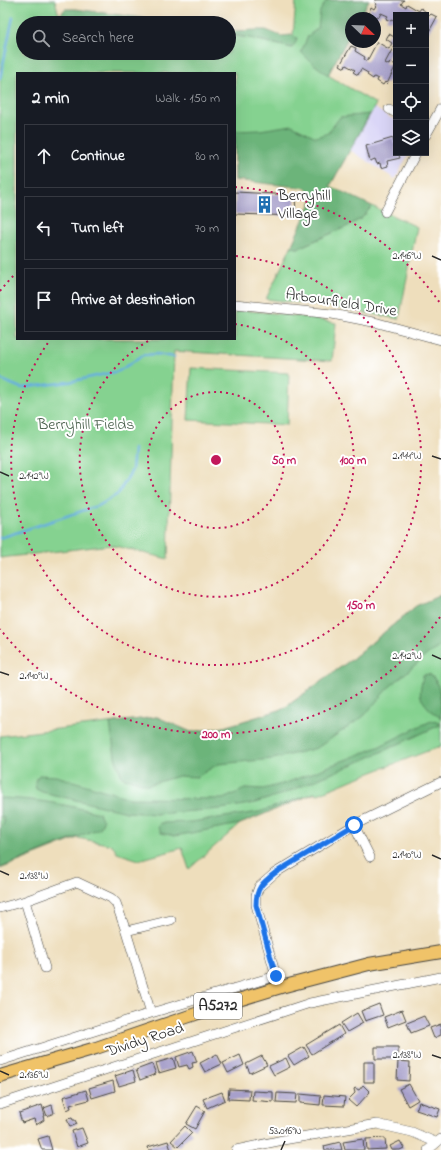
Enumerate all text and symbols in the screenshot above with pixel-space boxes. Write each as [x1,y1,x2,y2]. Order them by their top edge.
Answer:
north arrow [345,12,381,48]
map controls [393,12,429,156]
button: + [393,12,429,48]
search box [16,16,236,60]
icon: search [30,27,52,49]
text: Search here [62,27,134,49]
button: − [393,48,429,84]
button: locate [393,84,429,120]
text: 2 min [32,86,69,111]
text: Walk · 150 m [155,89,220,108]
button: layers [393,120,429,156]
icon: ahead [33,145,55,167]
text: Continue [71,145,125,167]
text: 80 m [195,147,219,166]
place label: Berryhill Village [277,184,331,226]
building icon: Berryhill Village [255,195,275,215]
icon: left [33,217,55,239]
text: Turn left [71,217,124,239]
text: 70 m [195,219,219,238]
text: 2.146°W [392,249,422,264]
street label: Arbourfield Drive [284,282,399,324]
icon: arrive [33,289,55,311]
text: Arrive at destination [71,289,195,311]
park label: Berryhill Fields [37,413,134,437]
text: 2.144°W [393,449,422,464]
text: 50 m [272,452,297,470]
text: 100 m [340,452,367,470]
centre of rings [209,453,223,467]
text: 2.142°W [19,469,49,484]
text: 150 m [347,597,376,615]
text: 2.142°W [392,649,422,664]
text: 2.140°W [19,669,49,684]
text: 200 m [201,726,231,744]
route start [345,816,363,834]
text: 2.140°W [392,848,422,863]
text: 2.138°W [20,869,48,884]
route end [267,967,285,985]
road number: A5272 [194,993,242,1019]
street label: Dividy Road [102,1016,187,1064]
text: 2.138°W [393,1048,421,1063]
text: 2.136°W [19,1068,49,1083]
text: 53.016°N [268,1124,302,1139]

